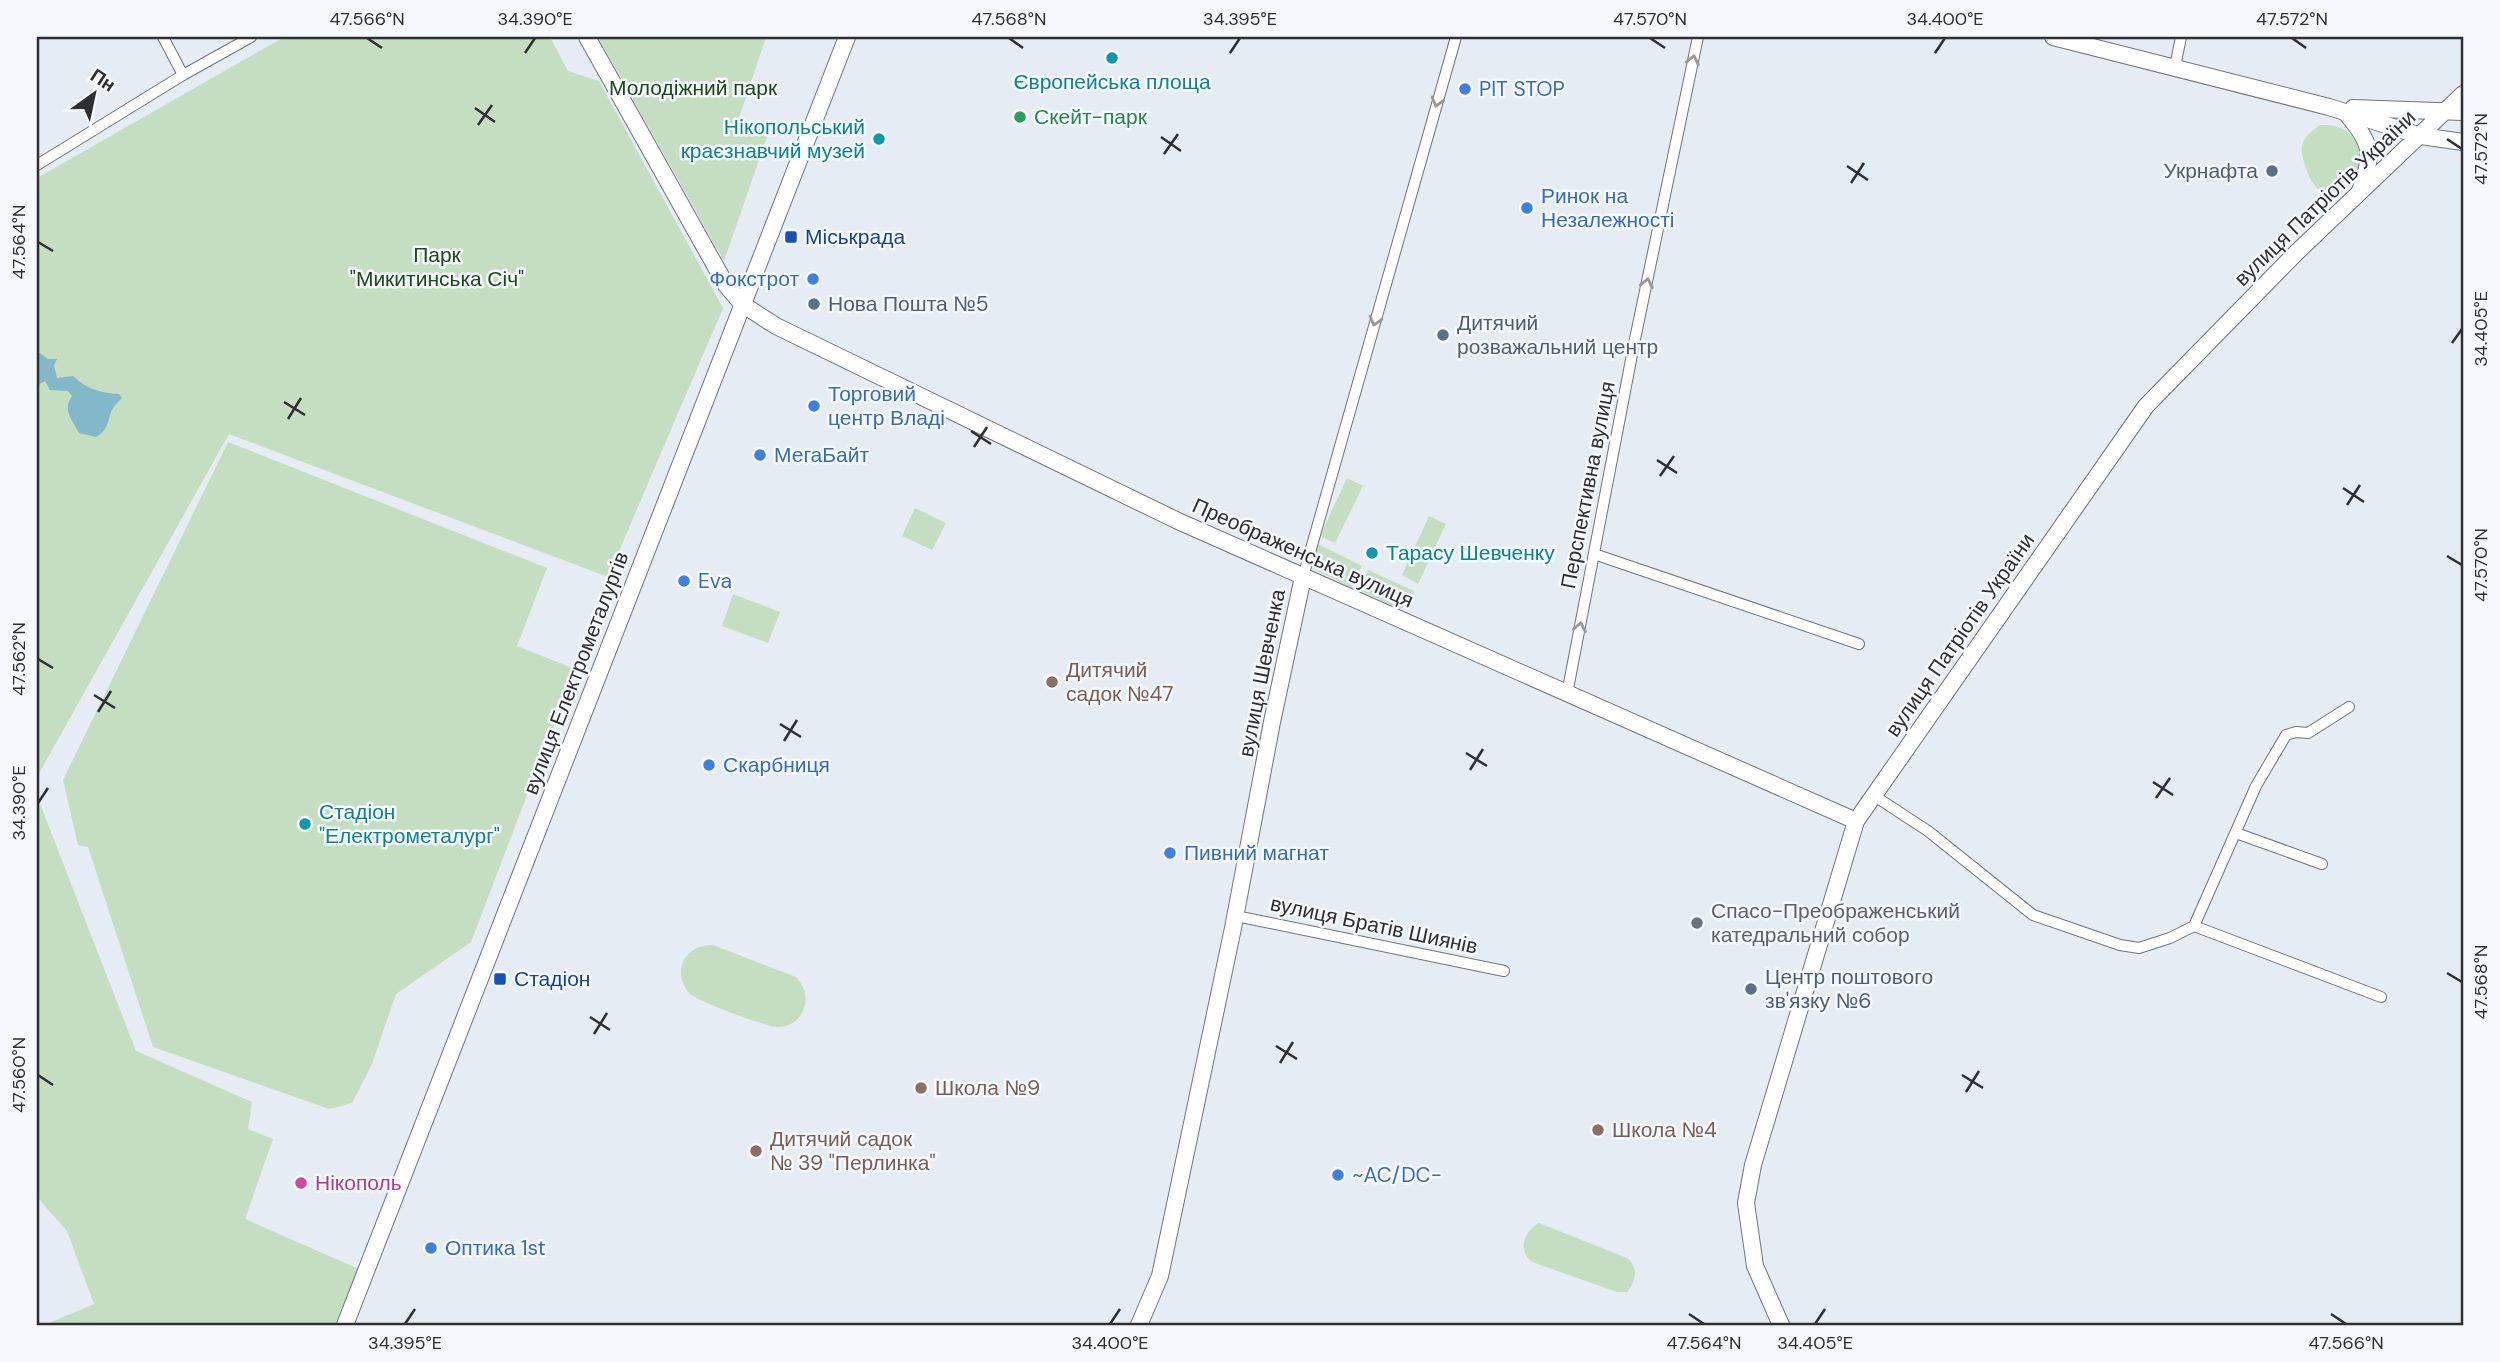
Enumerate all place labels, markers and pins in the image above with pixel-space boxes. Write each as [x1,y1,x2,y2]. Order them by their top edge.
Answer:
marker: Європейська площа [1104,50,1120,66]
place label: Європейська площа [1013,68,1211,96]
place label: PIT STOP [1479,75,1565,103]
marker: PIT STOP [1457,81,1473,97]
place label: Скейт-парк [1034,103,1148,131]
marker: Скейт-парк [1012,109,1028,125]
place label: Нiкопольський краєзнавчий музей [681,113,865,165]
marker: Нiкопольський краєзнавчий музей [871,131,887,147]
place label: Укрнафта [2164,157,2258,185]
marker: Укрнафта [2264,163,2280,179]
place label: Ринок на Незалежності [1541,182,1675,234]
marker: Ринок на Незалежності [1519,200,1535,216]
place label: Міськрада [805,223,905,251]
marker: Міськрада [783,229,799,245]
place label: Фокстрот [709,265,799,293]
marker: Фокстрот [805,271,821,287]
place label: Нова Пошта №5 [828,290,989,318]
marker: Нова Пошта №5 [806,296,822,312]
place label: Дитячий розважальний центр [1457,309,1658,361]
marker: Дитячий розважальний центр [1435,327,1451,343]
place label: Торговий центр Владі [828,380,945,432]
marker: Торговий центр Владі [806,398,822,414]
place label: МегаБайт [774,441,869,469]
marker: МегаБайт [752,447,768,463]
place label: Тарасу Шевченку [1386,539,1555,567]
marker: Тарасу Шевченку [1364,545,1380,561]
place label: Eva [698,567,732,595]
marker: Eva [676,573,692,589]
place label: Дитячий садок №47 [1066,656,1173,708]
marker: Дитячий садок №47 [1044,674,1060,690]
place label: Скарбниця [723,751,830,779]
marker: Скарбниця [701,757,717,773]
place label: Стадіон "Електрометалург" [319,798,500,850]
marker: Стадіон "Електрометалург" [297,816,313,832]
place label: Пивний магнат [1184,839,1329,867]
marker: Пивний магнат [1162,845,1178,861]
place label: Спасо-Преображенський катедральний собор [1711,897,1960,949]
marker: Спасо-Преображенський катедральний собор [1689,915,1705,931]
place label: Центр поштового зв'язку №6 [1765,963,1933,1015]
place label: Стадіон [514,965,590,993]
marker: Стадіон [492,971,508,987]
marker: Центр поштового зв'язку №6 [1743,981,1759,997]
place label: Школа №9 [935,1074,1040,1102]
marker: Школа №9 [913,1080,929,1096]
place label: Школа №4 [1612,1116,1717,1144]
marker: Школа №4 [1590,1122,1606,1138]
place label: Дитячий садок № 39 "Перлинка" [770,1125,936,1177]
marker: Дитячий садок № 39 "Перлинка" [748,1143,764,1159]
place label: ~AC/DC- [1352,1161,1442,1189]
marker: ~AC/DC- [1330,1167,1346,1183]
place label: Нікополь [315,1169,402,1197]
marker: Нікополь [293,1175,309,1191]
place label: Оптика 1st [445,1234,546,1262]
marker: Оптика 1st [423,1240,439,1256]

